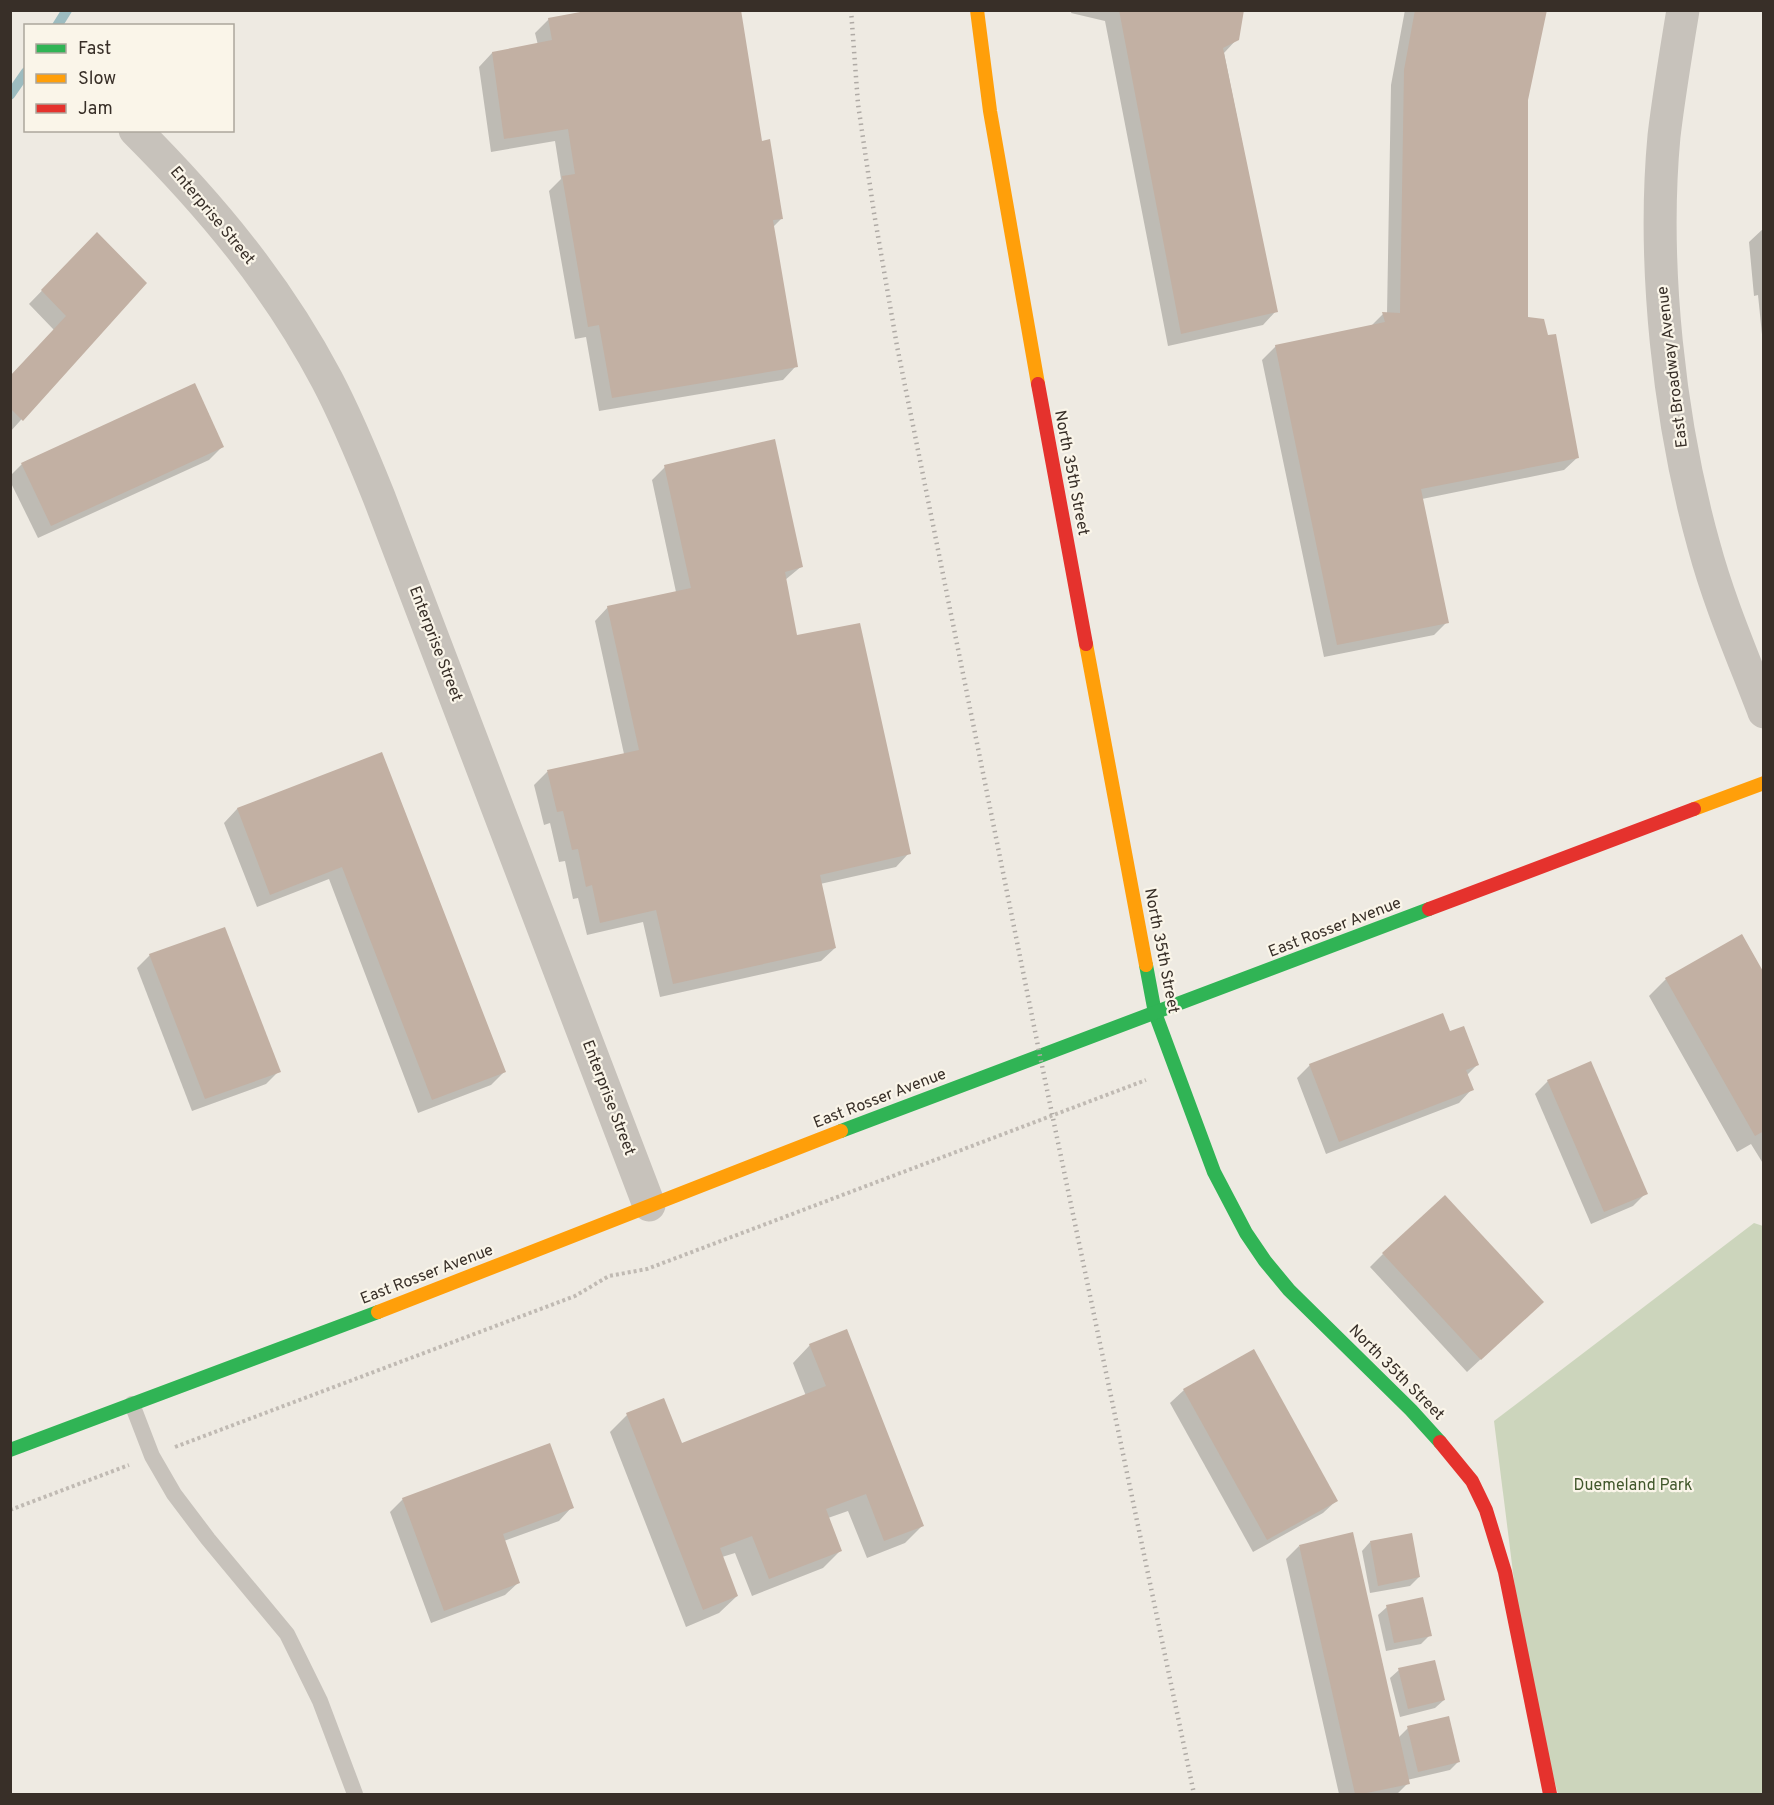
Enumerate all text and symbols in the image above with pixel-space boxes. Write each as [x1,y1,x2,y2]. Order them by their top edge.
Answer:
legend [24,24,234,132]
text: Fast [78,38,111,61]
text: Slow [78,68,116,91]
text: Jam [78,98,113,121]
street label: Enterprise Street [165,163,259,269]
street label: East Broadway Avenue [1653,285,1693,449]
street label: North 35th Street [1049,409,1093,537]
street label: Enterprise Street [404,583,466,705]
street label: North 35th Street [1139,887,1183,1015]
street label: East Rosser Avenue [1266,893,1404,963]
street label: Enterprise Street [577,1037,639,1159]
street label: East Rosser Avenue [811,1064,949,1134]
street label: East Rosser Avenue [358,1240,496,1310]
street label: North 35th Street [1344,1321,1448,1425]
park label: Duemeland Park [1574,1476,1692,1496]

